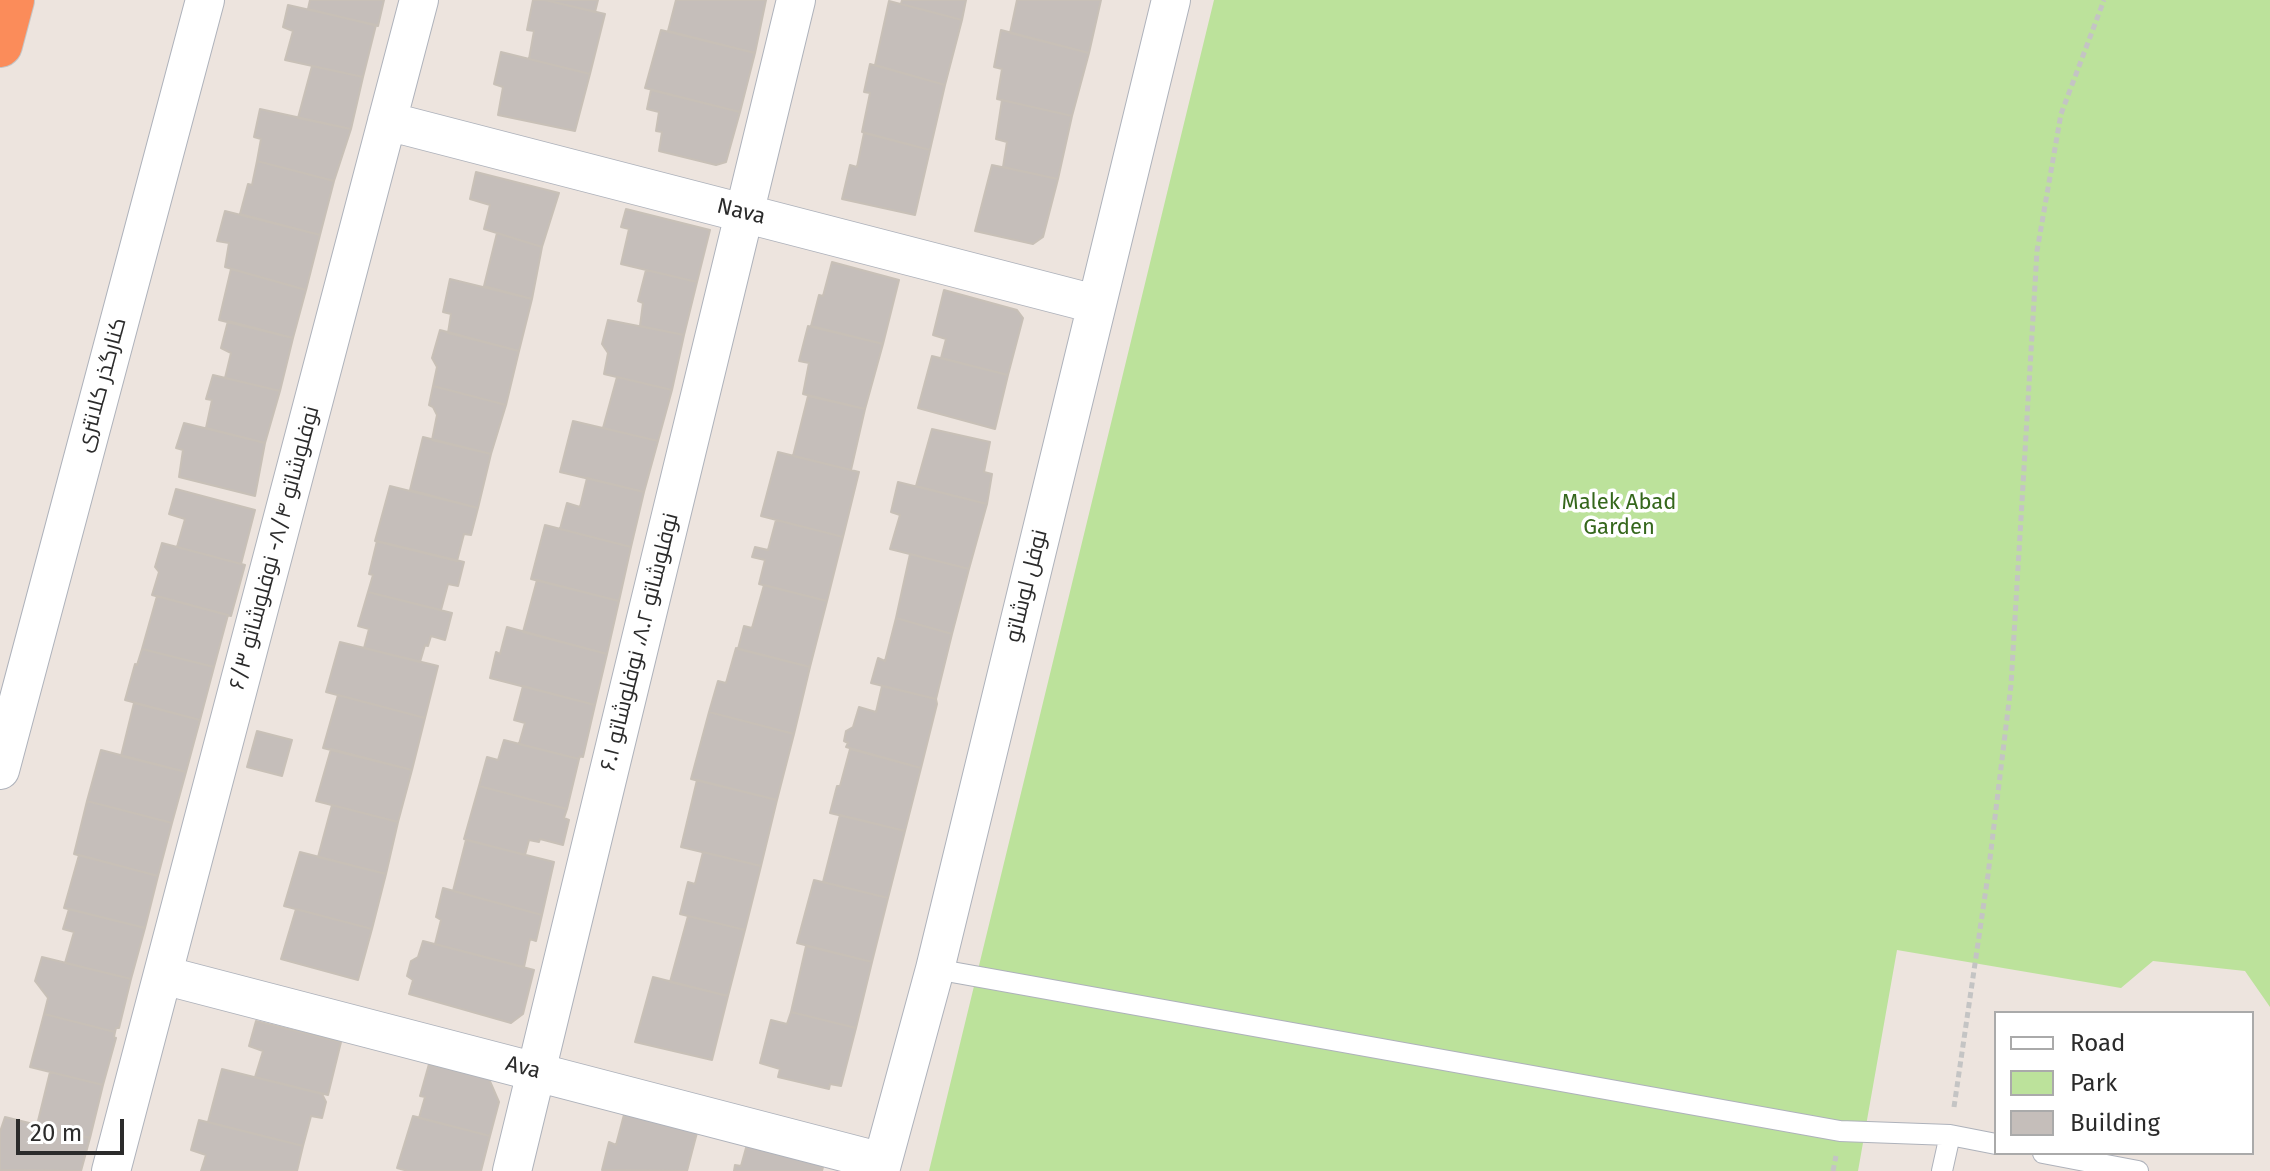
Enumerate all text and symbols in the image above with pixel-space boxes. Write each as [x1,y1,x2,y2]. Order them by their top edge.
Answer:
street label: Nava [714,193,768,231]
street label: کنارگذر کلانتری [71,315,133,455]
street label: نوفلوشاتو ۸/۴- نوفلوشاتو ۶/۳ [224,403,326,693]
park label: Malek Abad Garden [1562,490,1676,542]
street label: نوفلوشاتو ۸.۲، نوفلوشاتو ۶.۱ [595,510,685,774]
street label: نوفل لوشاتو [1000,527,1054,645]
legend [1994,1011,2254,1155]
text: Road [2070,1029,2125,1057]
street label: Ava [503,1051,543,1085]
text: Park [2070,1069,2117,1097]
scale bar [20,1103,128,1153]
text: Building [2070,1109,2160,1137]
text: 20 m [30,1119,82,1147]

